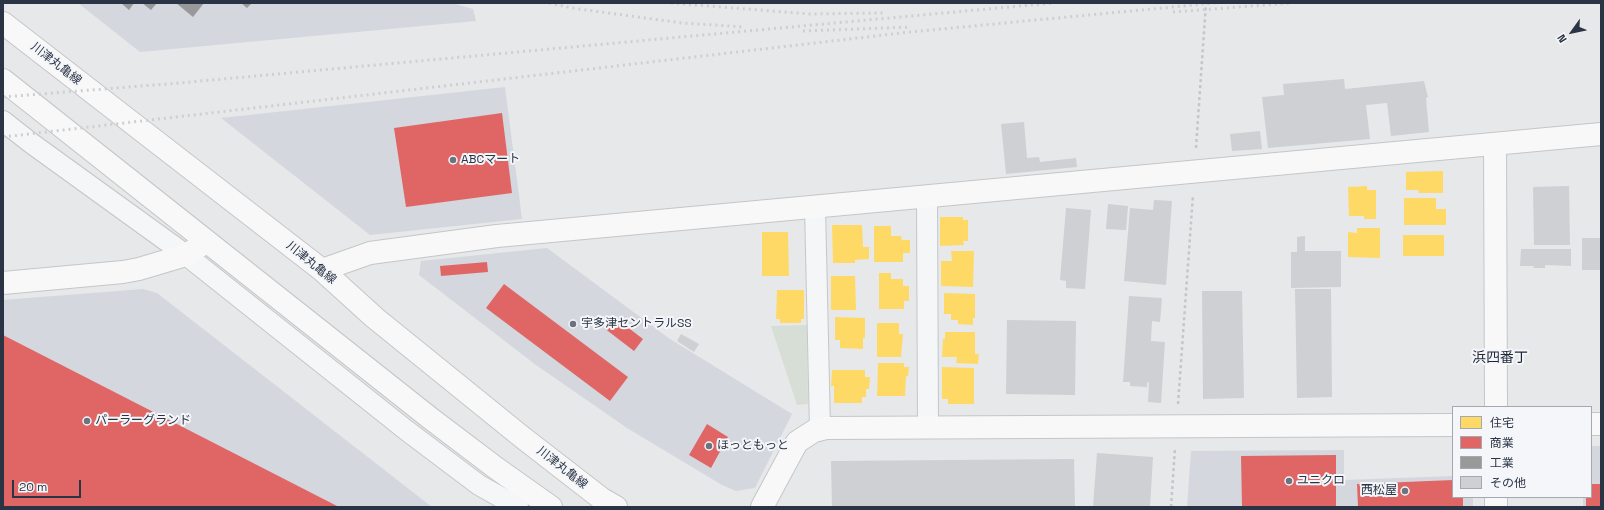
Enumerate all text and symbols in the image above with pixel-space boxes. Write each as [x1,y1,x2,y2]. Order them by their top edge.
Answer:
north arrow [1552,12,1592,52]
text: N [1554,32,1570,45]
street label: 川津丸亀線 [28,40,84,88]
place label: ABCマート [461,153,520,167]
marker: ABCマート [448,155,458,165]
street label: 川津丸亀線 [283,239,339,287]
place label: 宇多津セントラルSS [581,317,692,331]
marker: 宇多津セントラルSS [568,319,578,329]
district label: 浜四番丁 [1472,350,1528,366]
legend [1452,406,1592,498]
place label: パーラーグランド [95,414,191,428]
text: 住宅 [1490,415,1514,431]
marker: パーラーグランド [82,416,92,426]
text: 商業 [1490,435,1514,451]
place label: ほっともっと [717,439,789,453]
marker: ほっともっと [704,441,714,451]
street label: 川津丸亀線 [534,444,590,492]
text: 工業 [1490,455,1514,471]
scale bar [14,472,83,498]
place label: ユニクロ [1297,474,1345,488]
text: その他 [1490,475,1526,491]
marker: ユニクロ [1284,476,1294,486]
text: 20 m [19,479,47,495]
place label: 西松屋 [1361,484,1397,498]
marker: 西松屋 [1400,486,1410,496]

